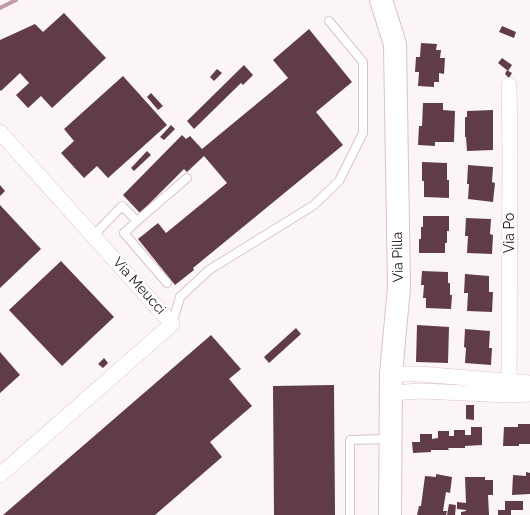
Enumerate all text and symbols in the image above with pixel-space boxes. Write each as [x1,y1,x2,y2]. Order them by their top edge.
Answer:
street label: Via Po [502,213,518,253]
street label: Via Pilla [389,231,407,283]
street label: Via Meucci [109,254,169,318]

